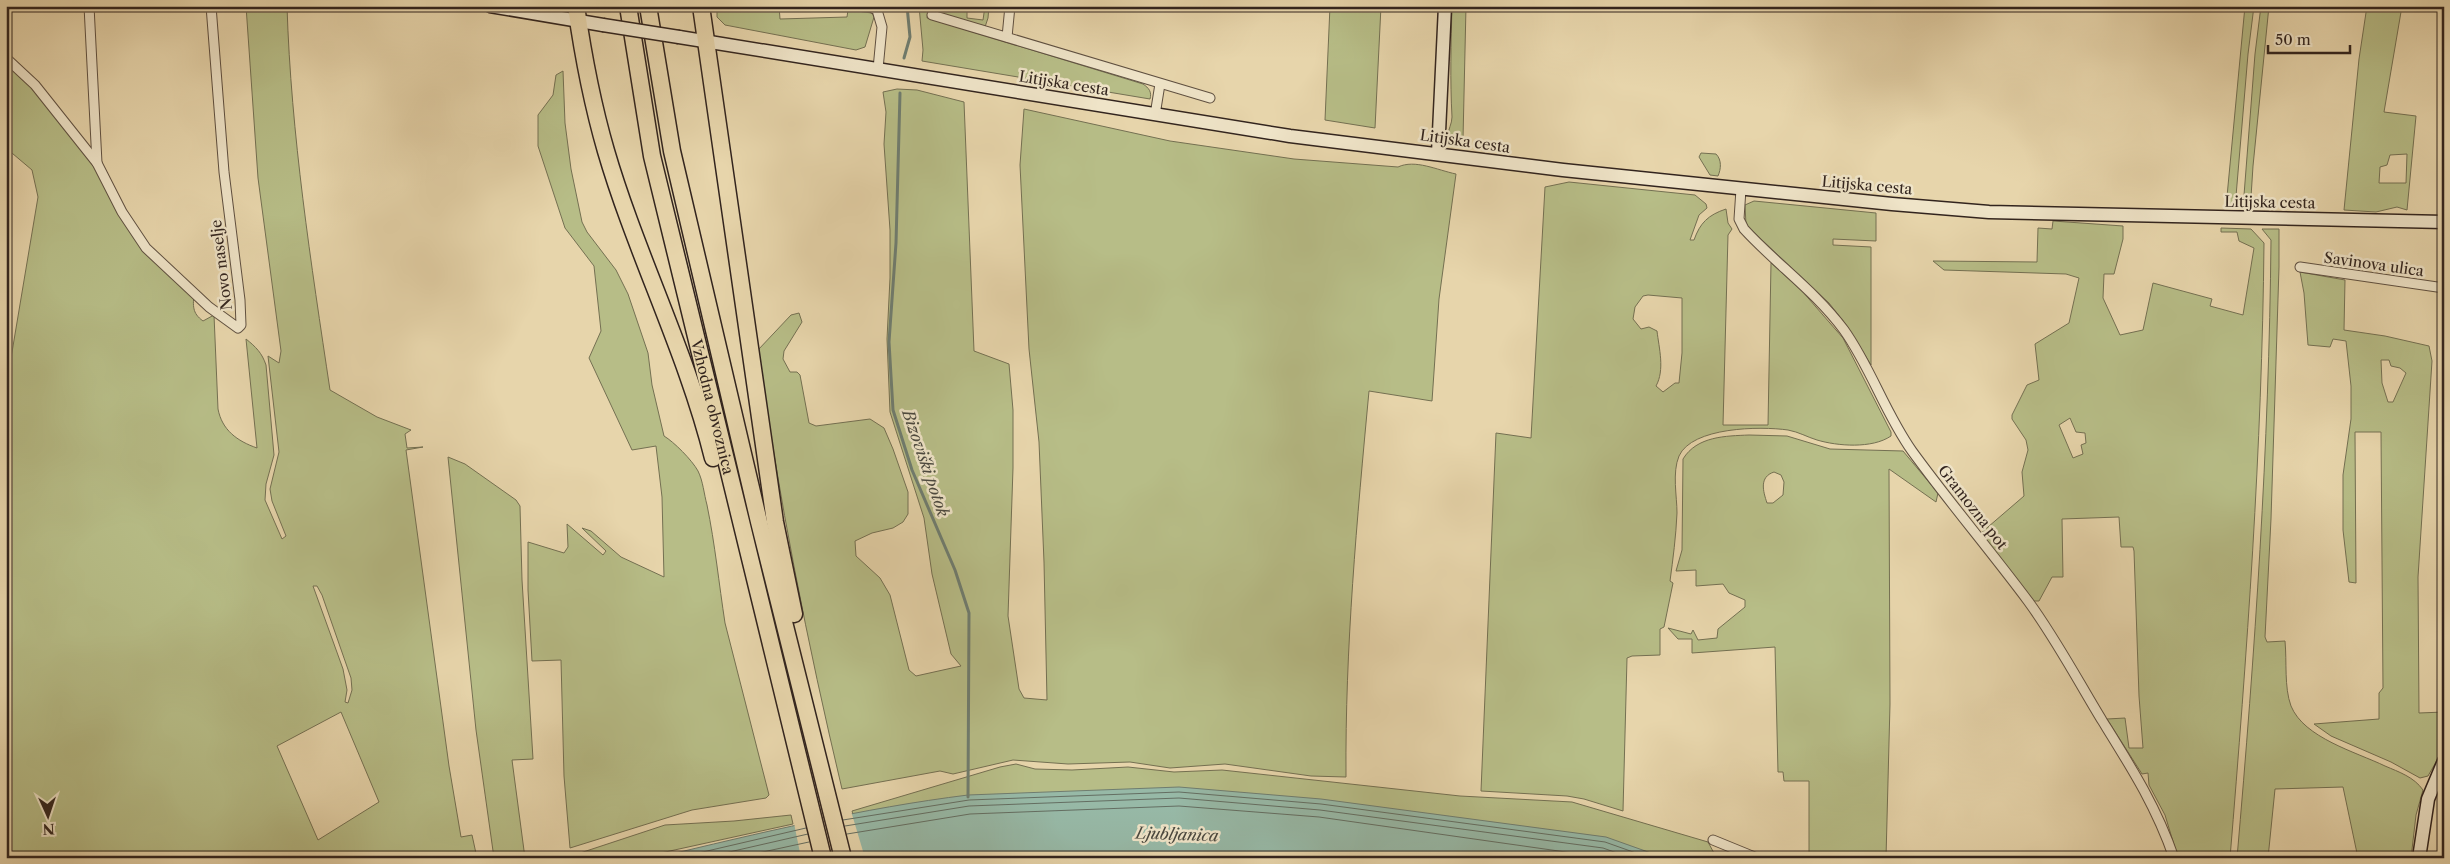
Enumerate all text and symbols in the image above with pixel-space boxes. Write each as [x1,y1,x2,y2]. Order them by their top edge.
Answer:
scale bar [2268,22,2350,54]
text: 50 m [2275,30,2311,49]
street label: Litijska cesta [1018,66,1111,100]
street label: Litijska cesta [1419,125,1511,157]
street label: Litijska cesta [1821,172,1913,198]
street label: Litijska cesta [2224,192,2316,212]
street label: Novo naselje [206,219,236,311]
street label: Savinova ulica [2323,248,2425,280]
street label: Vzhodna obvoznica [687,336,739,476]
water label: Bizoviški potok [898,405,954,520]
street label: Gramozna pot [1934,461,2012,554]
north arrow [22,792,72,842]
text: N [42,820,55,838]
water label: Ljubljanica [1133,822,1219,845]

